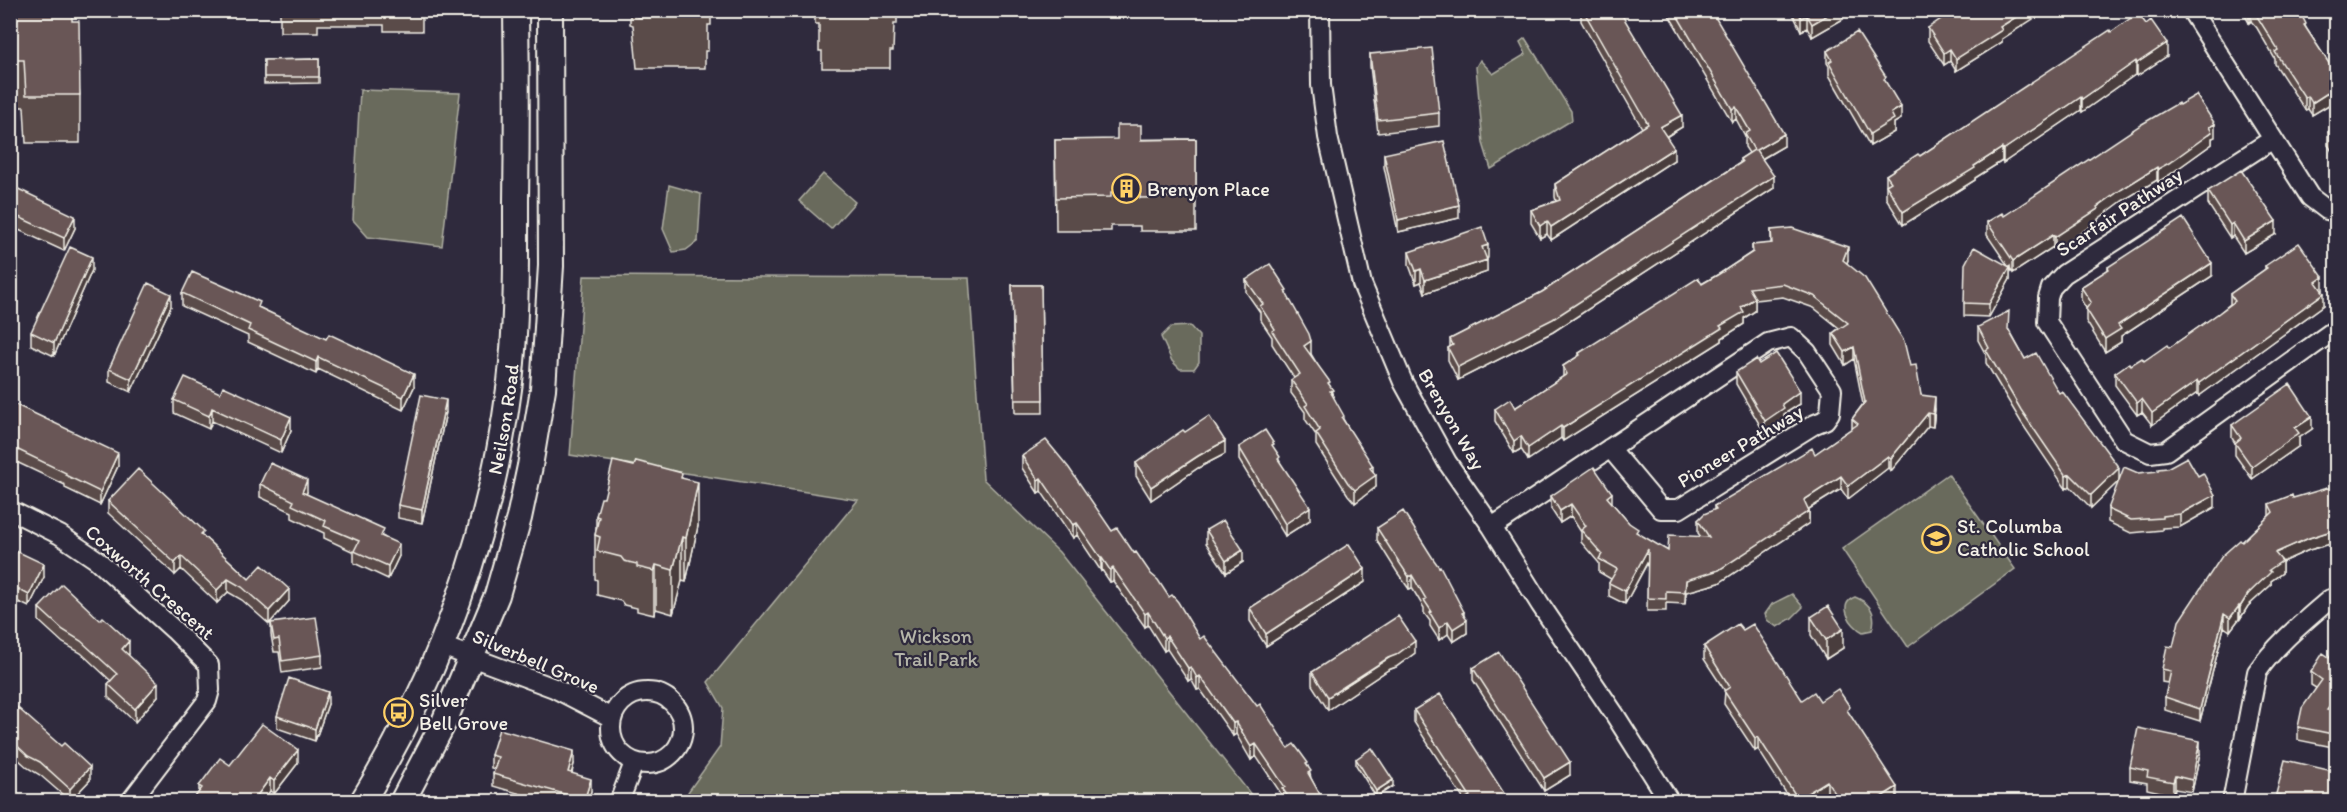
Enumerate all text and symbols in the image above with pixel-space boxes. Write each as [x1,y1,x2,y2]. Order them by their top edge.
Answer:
street label: Scarfair Pathway [2051,162,2187,262]
building icon: Brenyon Place [1110,173,1142,205]
place label: Brenyon Place [1147,177,1270,201]
street label: Neilson Road [482,363,524,477]
street label: Brenyon Way [1413,364,1491,475]
street label: Pioneer Pathway [1673,399,1808,493]
place label: St. Columba Catholic School [1957,514,2090,561]
street label: Coxworth Crescent [80,519,220,645]
school or university icon: St. Columba Catholic School [1920,522,1952,554]
street label: Silverbell Grove [469,624,603,698]
park label: Wickson Trail Park [894,624,978,671]
place label: Silver Bell Grove [419,688,508,735]
bus stop icon: Silver Bell Grove [382,696,414,728]

